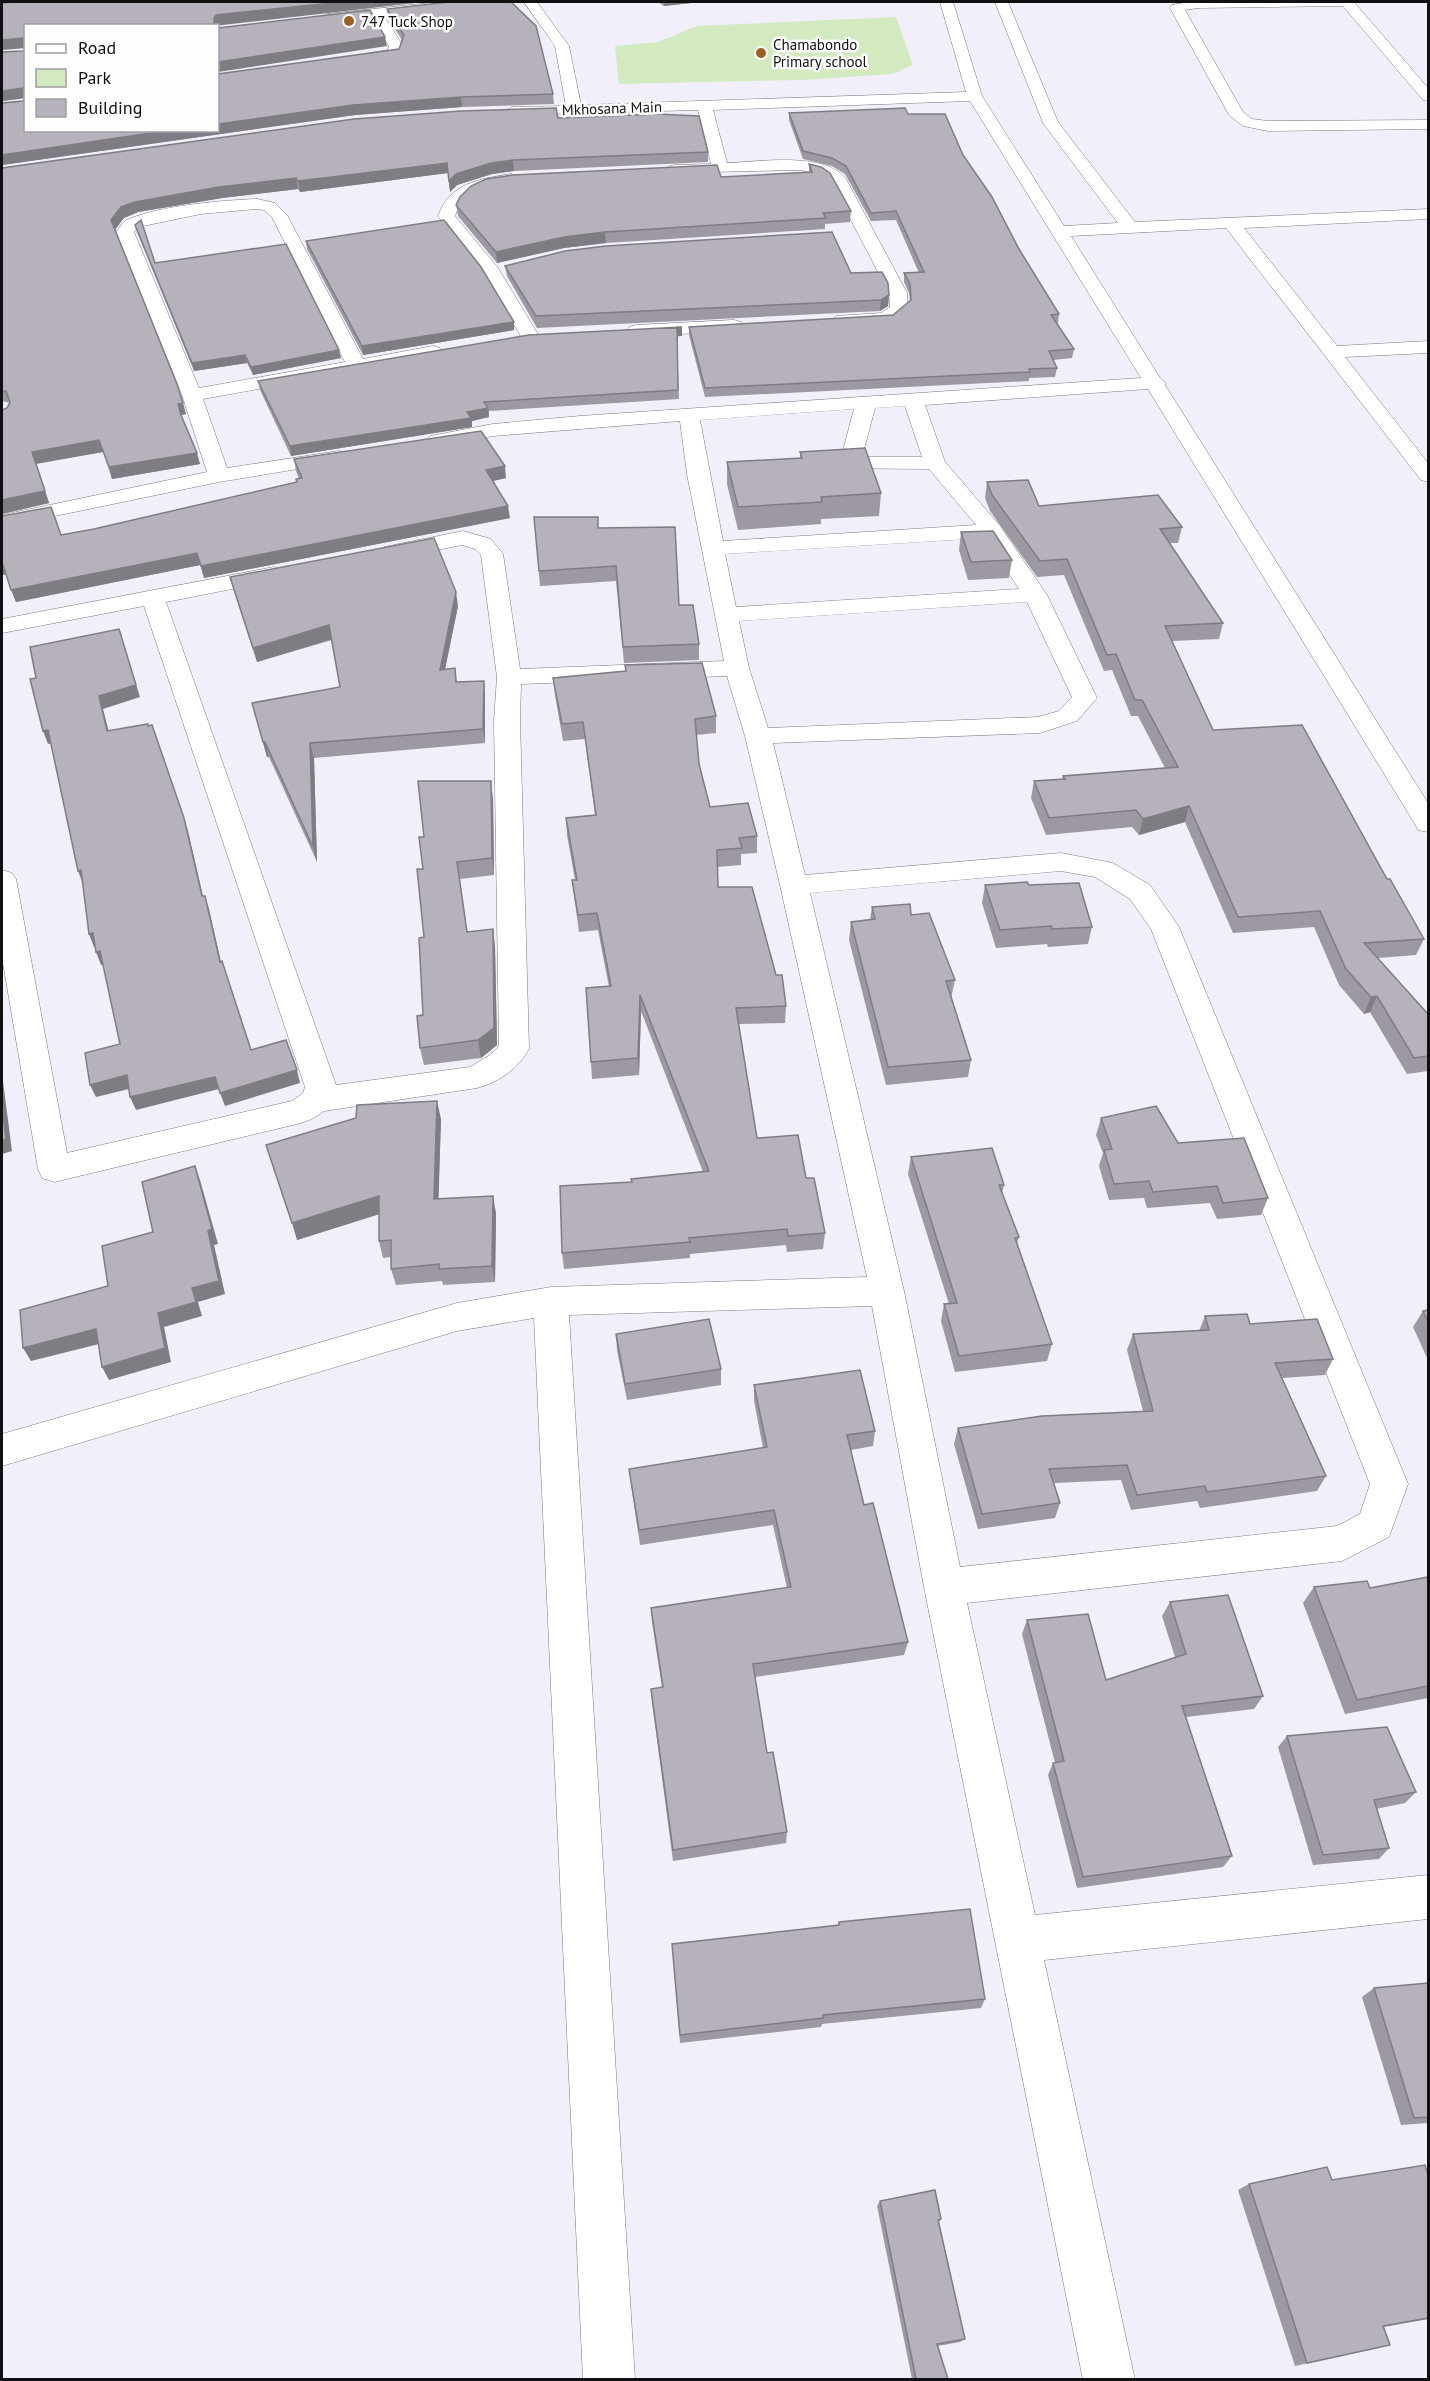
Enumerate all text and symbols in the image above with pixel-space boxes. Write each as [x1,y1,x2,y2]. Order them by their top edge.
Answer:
place label: 747 Tuck Shop [361,12,453,31]
marker: 747 Tuck Shop [342,14,356,28]
legend [24,24,219,132]
place label: Chamabondo Primary school [773,35,868,71]
text: Road [78,36,116,59]
marker: Chamabondo Primary school [754,46,768,60]
text: Park [78,66,111,89]
text: Building [78,96,142,119]
street label: Mkhosana Main [562,97,662,119]

